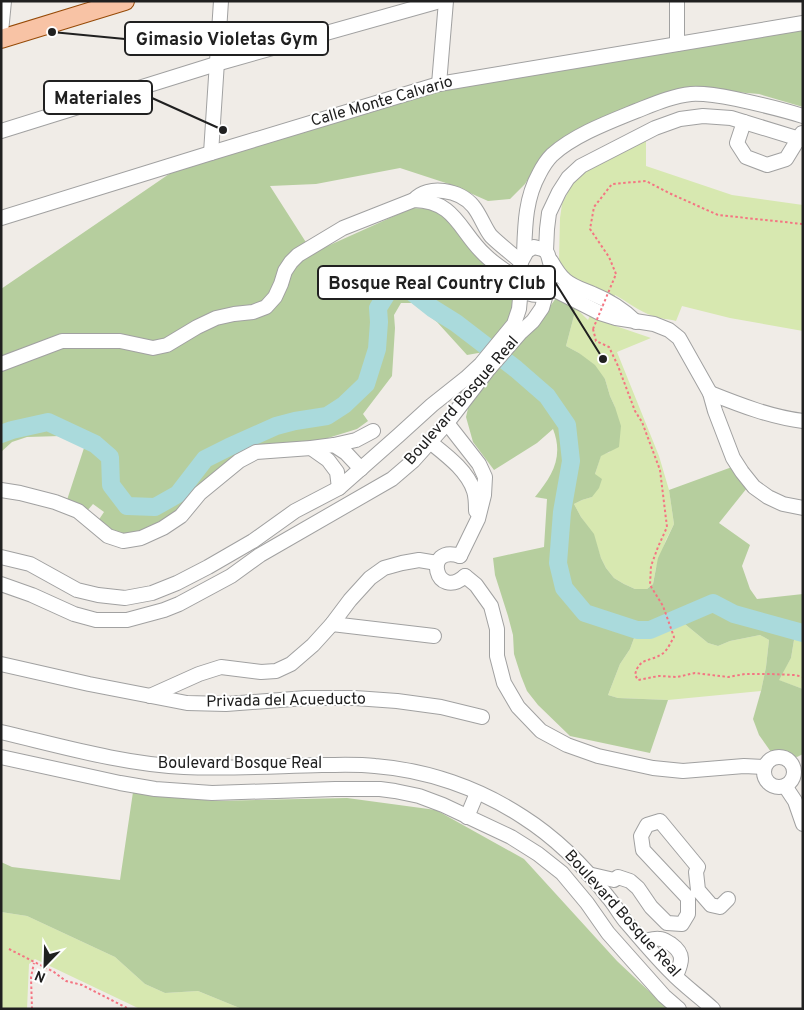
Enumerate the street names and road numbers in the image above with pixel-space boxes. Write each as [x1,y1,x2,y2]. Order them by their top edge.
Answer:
street label: Calle Monte Calvario [309,72,455,132]
street label: Boulevard Bosque Real [400,332,524,470]
street label: Privada del Acueducto [206,690,366,712]
street label: Boulevard Bosque Real [158,754,322,774]
street label: Boulevard Bosque Real [560,846,684,982]

